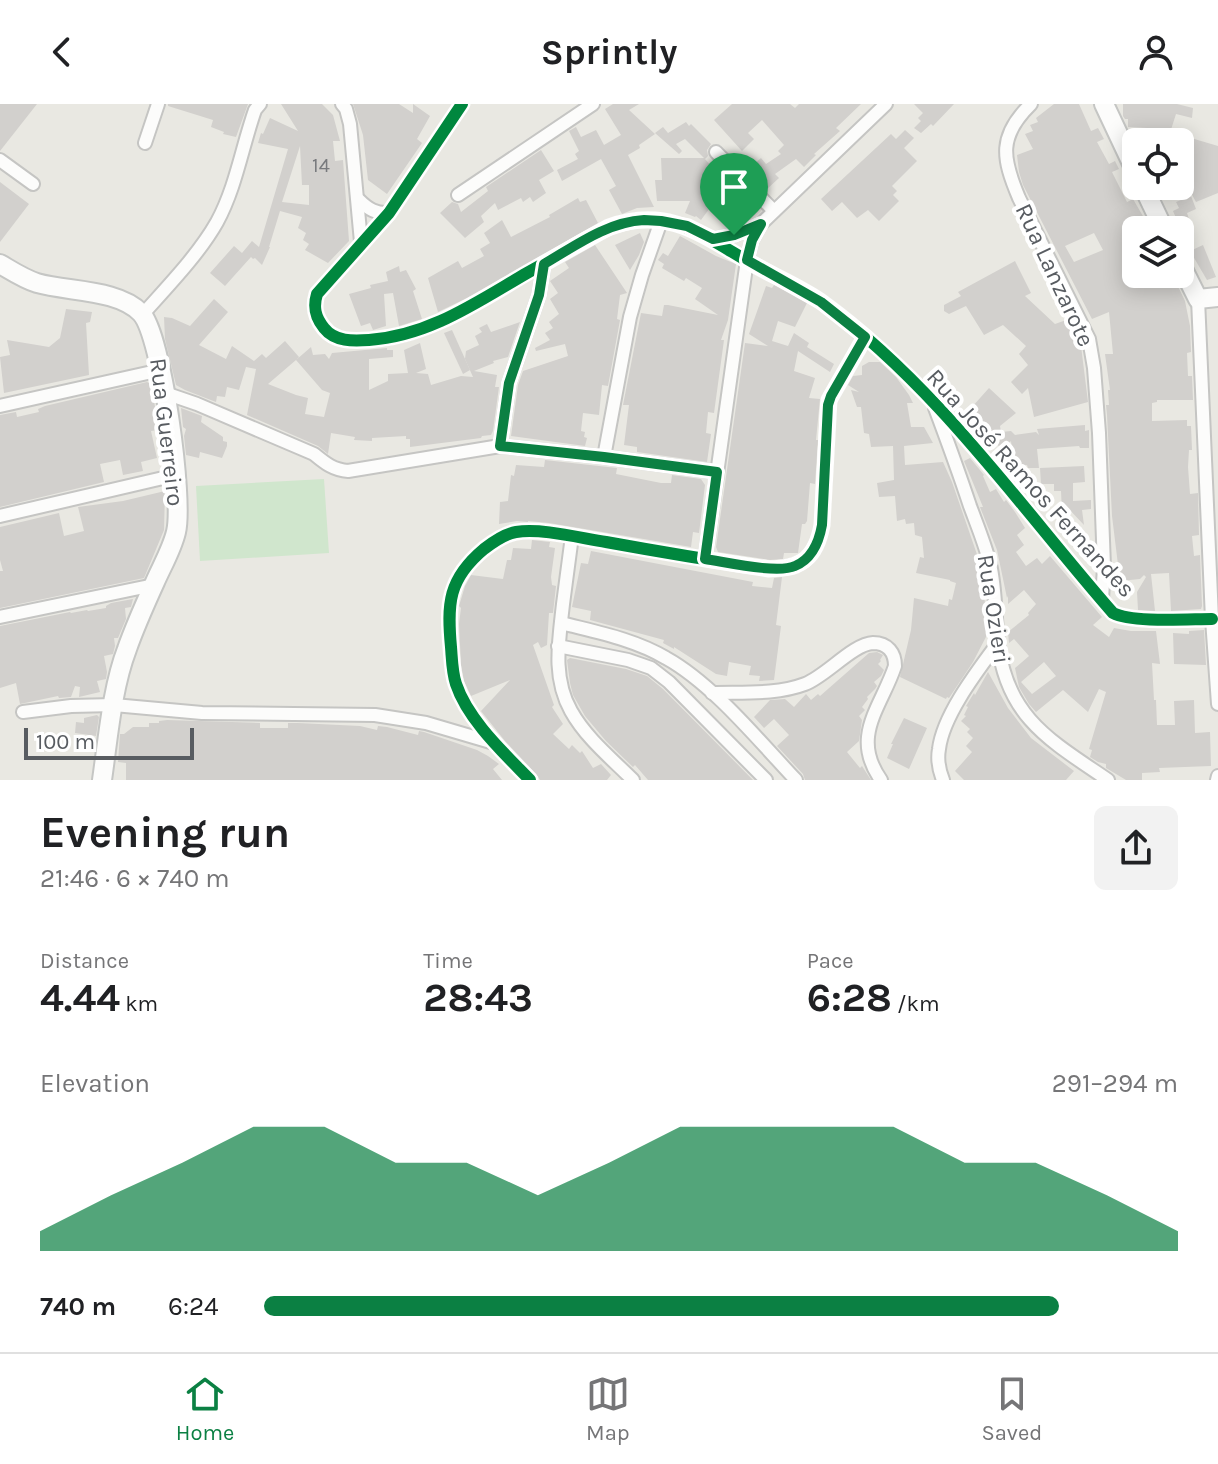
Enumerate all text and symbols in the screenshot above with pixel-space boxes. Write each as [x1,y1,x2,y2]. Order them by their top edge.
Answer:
icon: back [40,30,84,74]
icon: person [1134,30,1178,74]
text: Sprintly [541,31,677,73]
map controls [1122,128,1194,288]
button: locate [1122,128,1194,200]
pin [700,153,768,235]
house number: 14 [312,154,330,177]
icon: arrive [712,165,756,209]
street label: Rua Lanzarote [1010,199,1100,351]
button: layers [1122,216,1194,288]
street label: Rua Guerreiro [144,356,190,508]
street label: Rua José Ramos Fernandes [921,363,1141,603]
street label: Rua Ozieri [972,552,1016,666]
scale bar [24,724,194,760]
text: 100 m [36,729,95,755]
button: share [1094,806,1178,890]
text: Evening run [40,807,290,858]
text: 21:46 · 6 × 740 m [40,863,230,894]
text: Distance [40,948,129,974]
text: Time [423,948,473,974]
text: Pace [807,948,854,974]
text: 4.44 [40,974,120,1021]
text: 28:43 [423,974,533,1021]
text: 6:28 [807,974,892,1021]
text: km [120,991,158,1017]
text: /km [892,991,939,1017]
text: Elevation [40,1068,150,1099]
text: 291–294 m [1052,1068,1178,1099]
text: 740 m [40,1291,116,1322]
text: 6:24 [168,1291,218,1322]
tab: Home [176,1372,234,1446]
tab: Map [586,1372,630,1446]
tab: Saved [981,1372,1042,1446]

